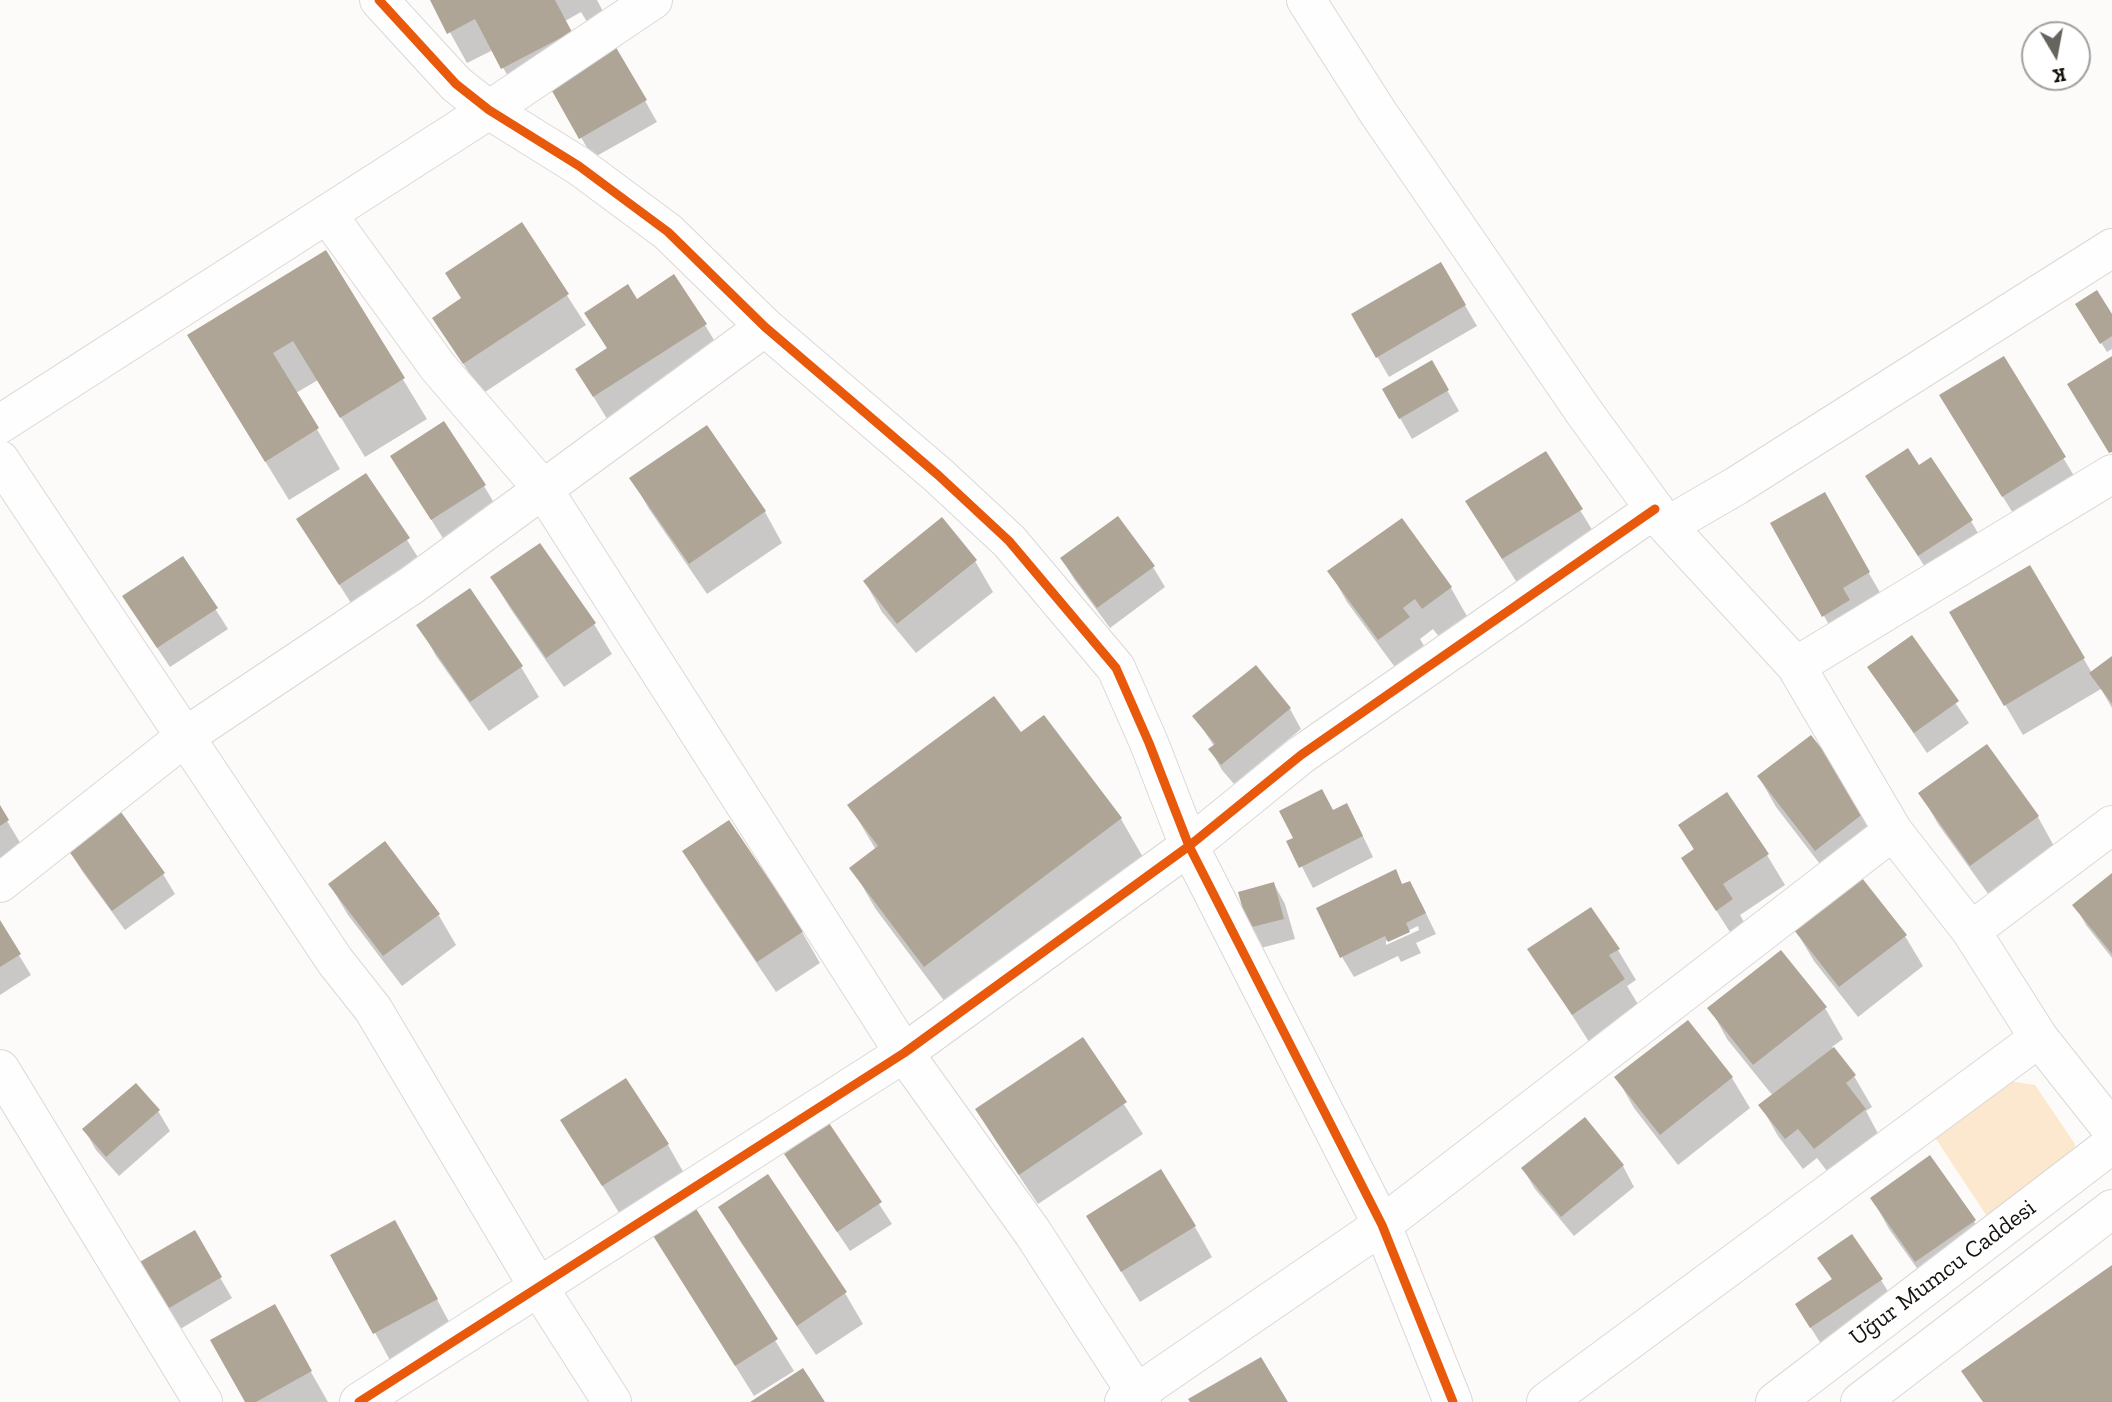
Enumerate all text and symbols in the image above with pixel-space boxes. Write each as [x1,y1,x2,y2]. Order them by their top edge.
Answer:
north arrow [2021,21,2091,91]
text: K [2051,63,2068,88]
street label: Uğur Mumcu Caddesi [1844,1194,2042,1352]

